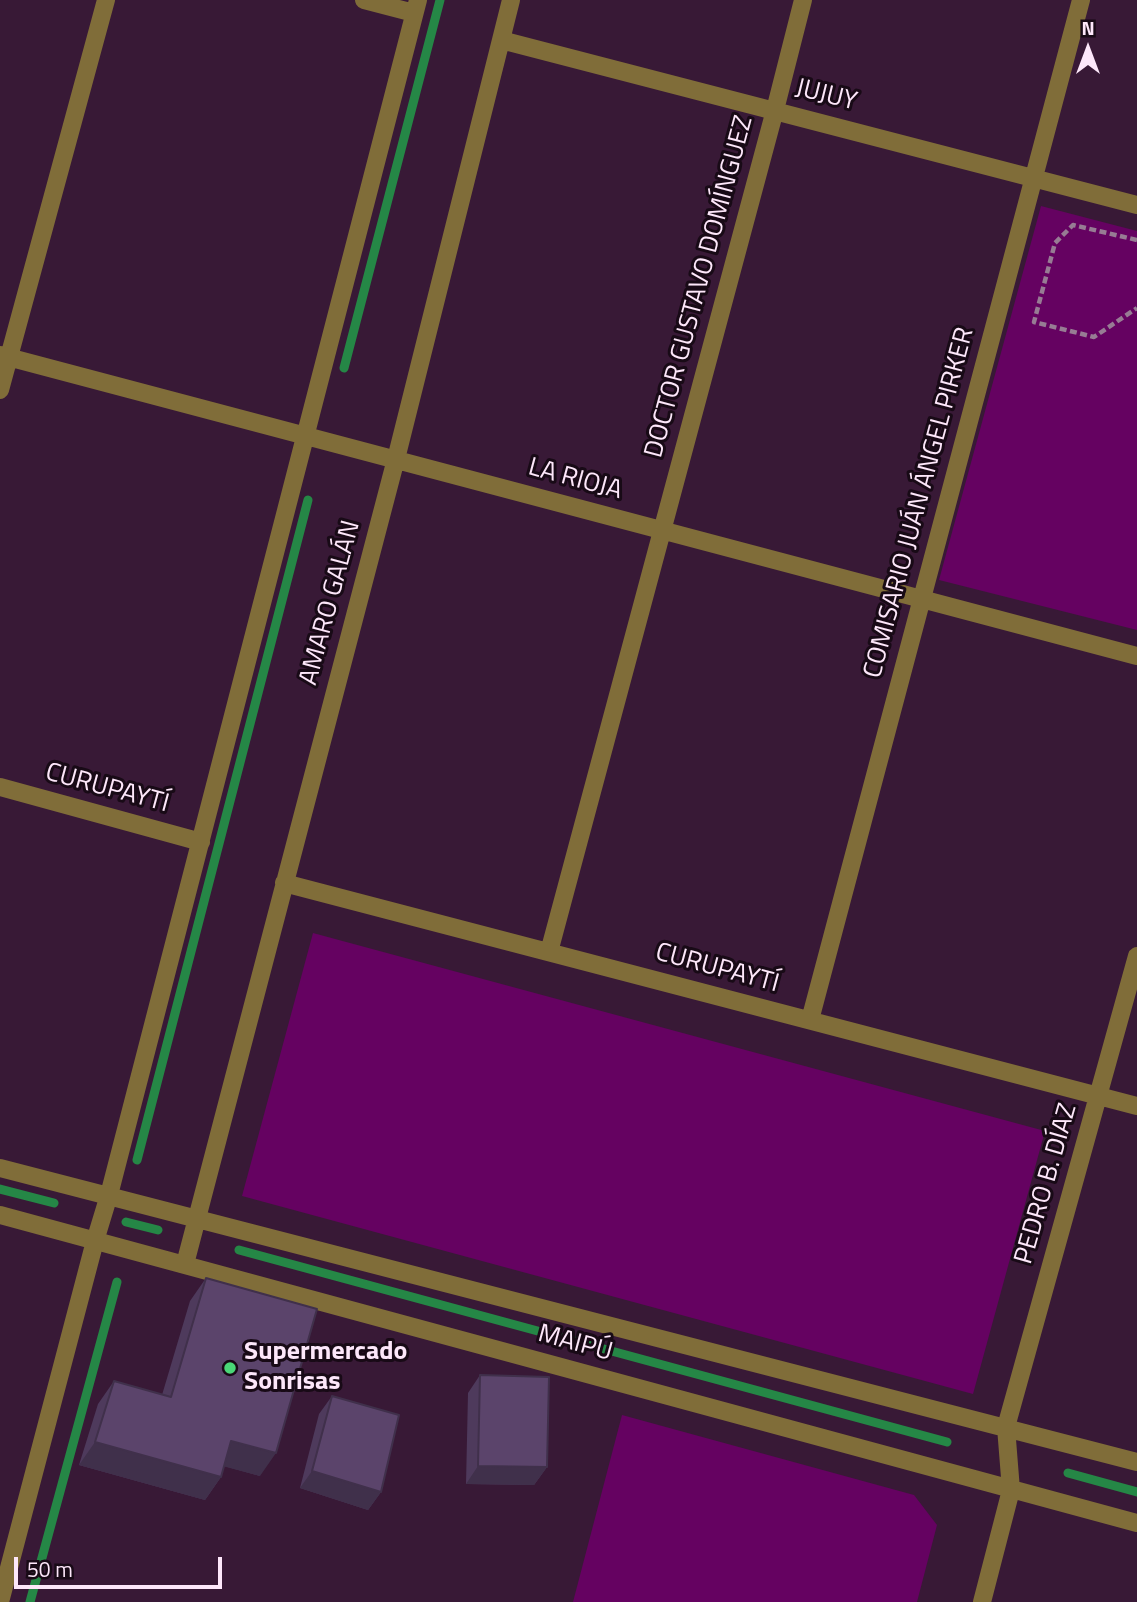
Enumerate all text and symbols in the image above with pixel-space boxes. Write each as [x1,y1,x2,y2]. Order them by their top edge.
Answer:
text: N [1081,13,1095,42]
north arrow [1053,14,1123,84]
street label: JUJUY [792,73,860,119]
street label: DOCTOR GUSTAVO DOMÍNGUEZ [639,113,761,461]
street label: COMISARIO JUÁN ÁNGEL PIRKER [858,324,982,682]
street label: LA RIOJA [525,453,625,507]
street label: AMARO GALÁN [294,517,368,689]
street label: CURUPAYTÍ [42,758,172,820]
street label: CURUPAYTÍ [652,938,782,1000]
street label: PEDRO B. DÍAZ [1009,1100,1085,1268]
street label: MAIPÚ [534,1319,616,1369]
place label: Supermercado Sonrisas [244,1337,407,1398]
marker: Supermercado Sonrisas [222,1360,238,1376]
scale bar [18,1542,226,1586]
text: 50 m [27,1553,73,1585]

